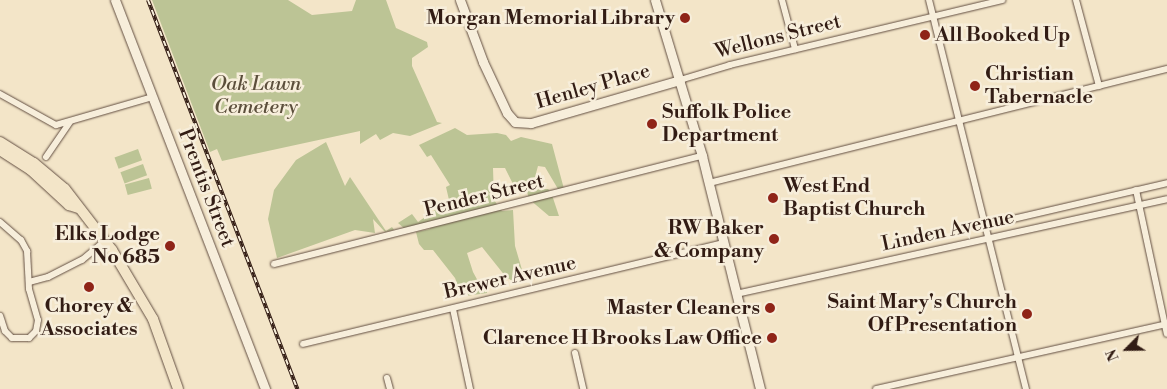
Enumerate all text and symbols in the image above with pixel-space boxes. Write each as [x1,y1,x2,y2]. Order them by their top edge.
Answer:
place label: Morgan Memorial Library [426,6,675,30]
street label: Wellons Street [712,10,844,64]
marker: Morgan Memorial Library [679,12,691,24]
place label: All Booked Up [935,23,1071,47]
marker: All Booked Up [919,29,931,41]
street label: Henley Place [533,59,653,115]
place label: Christian Tabernacle [985,62,1093,109]
park label: Oak Lawn Cemetery [211,73,301,120]
marker: Christian Tabernacle [969,80,981,92]
place label: Suffolk Police Department [662,100,791,147]
marker: Suffolk Police Department [646,118,658,130]
street label: Prentis Street [172,125,240,251]
street label: Pender Street [421,169,547,223]
place label: West End Baptist Church [783,175,925,222]
marker: West End Baptist Church [767,192,779,204]
street label: Linden Avenue [879,205,1017,257]
place label: RW Baker & Company [654,216,764,263]
place label: Elks Lodge No 685 [55,223,160,270]
marker: RW Baker & Company [768,233,780,245]
marker: Elks Lodge No 685 [164,240,176,252]
street label: Brewer Avenue [442,251,578,305]
marker: Chorey & Associates [83,281,95,293]
place label: Saint Mary's Church Of Presentation [828,290,1017,337]
place label: Chorey & Associates [40,295,138,342]
place label: Master Cleaners [607,296,760,320]
marker: Master Cleaners [764,302,776,314]
marker: Saint Mary's Church Of Presentation [1021,308,1033,320]
north arrow [1102,324,1152,374]
place label: Clarence H Brooks Law Office [483,326,762,350]
marker: Clarence H Brooks Law Office [766,332,778,344]
text: N [1103,346,1124,363]

